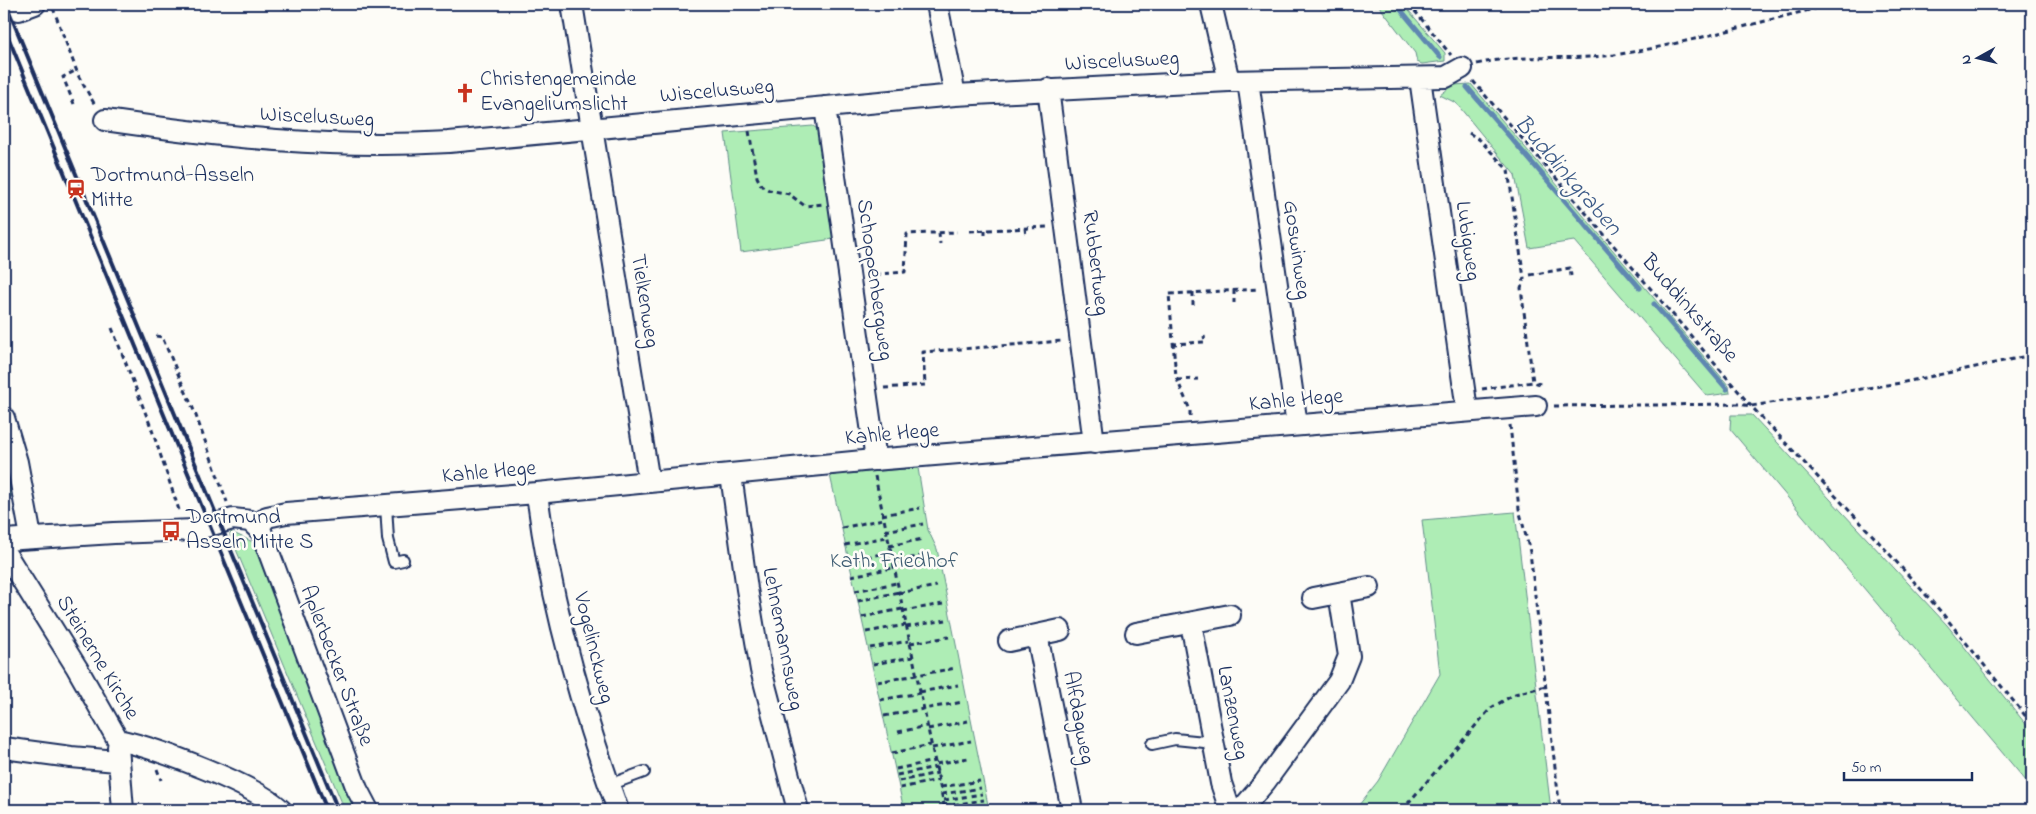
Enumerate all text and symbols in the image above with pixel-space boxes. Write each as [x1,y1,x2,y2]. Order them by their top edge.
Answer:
north arrow [1954,32,2004,82]
street label: Wiscelusweg [1064,43,1180,82]
text: N [1956,53,1978,66]
place label: Christengemeinde Evangeliumslicht [480,64,636,122]
street label: Wiscelusweg [659,71,776,114]
church icon: Christengemeinde Evangeliumslicht [454,82,476,104]
street label: Wiscelusweg [259,99,375,138]
water label: Buddinkgraben [1505,108,1630,245]
place label: Dortmund-Asseln Mitte [90,160,254,217]
station icon: Dortmund-Asseln Mitte [65,178,87,200]
street label: Schoppenbergweg [846,197,901,363]
street label: Goswinweg [1272,198,1319,302]
street label: Lubigweg [1445,199,1488,283]
street label: Rubbertweg [1072,209,1117,318]
street label: Buddinkstraße [1632,247,1745,371]
street label: Tielkenweg [620,252,667,350]
street label: Kahle Hege [1248,381,1345,422]
street label: Kahle Hege [844,415,941,456]
street label: Kahle Hege [441,453,538,494]
place label: Dortmund Asseln Mitte S [185,502,313,559]
bus stop icon: Dortmund Asseln Mitte S [160,520,182,542]
park label: Kath. Friedhof [830,546,959,578]
street label: Lehnemannsweg [751,565,812,714]
street label: Aplerbecker Straße [291,581,381,751]
street label: Vogelinckweg [563,588,622,707]
street label: Steinerne Kirche [47,590,147,727]
street label: Lanzenweg [1206,663,1257,763]
street label: Alfdagweg [1052,669,1103,768]
scale bar [1844,749,1971,781]
text: 50 m [1851,757,1882,779]

